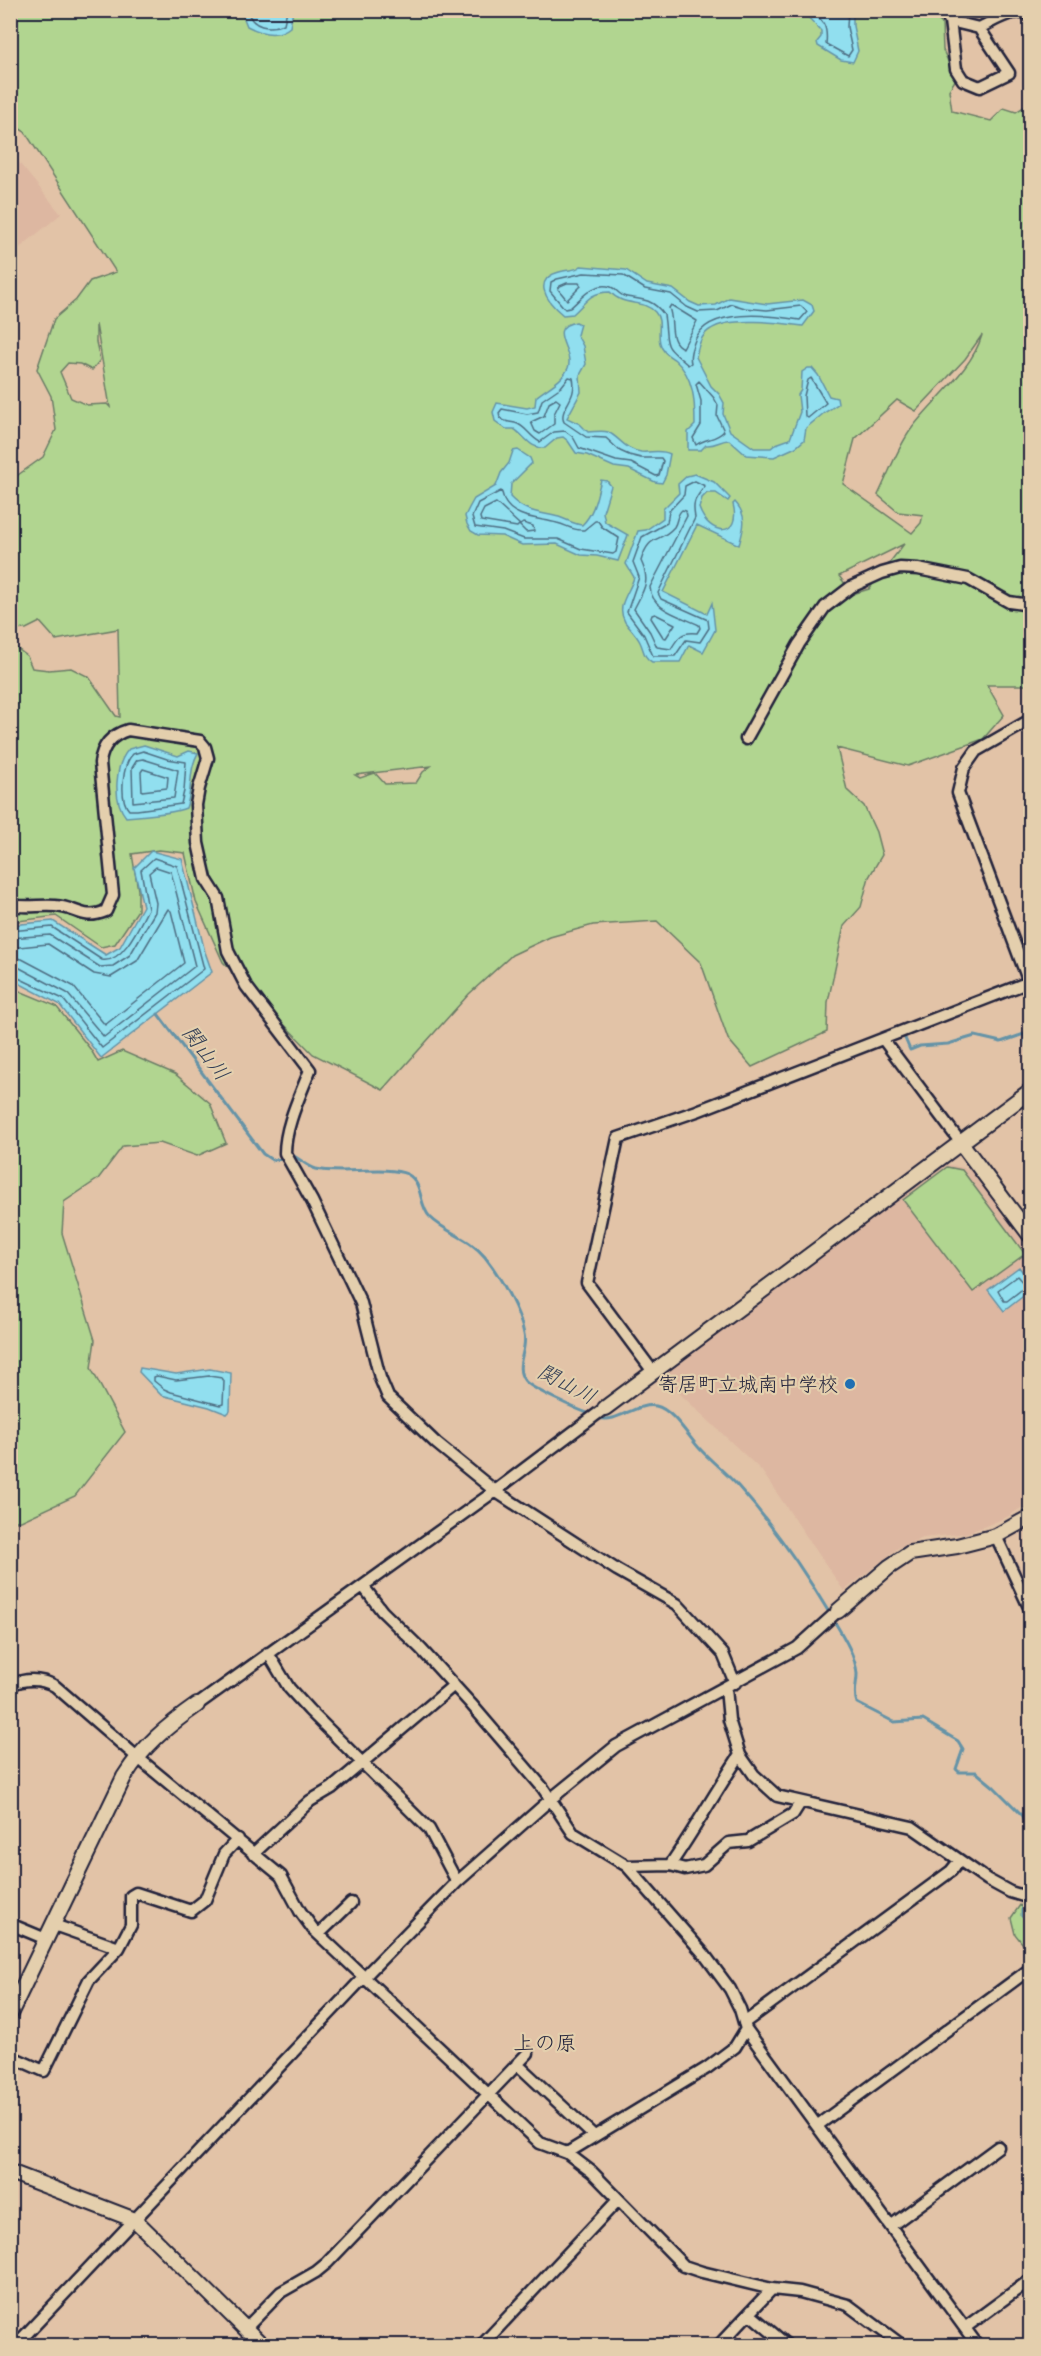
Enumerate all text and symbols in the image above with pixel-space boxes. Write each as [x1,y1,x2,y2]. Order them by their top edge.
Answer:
water label: 関山川 [177,1021,235,1085]
water label: 関山川 [534,1359,600,1409]
place label: 寄居町立城南中学校 [658,1373,838,1396]
marker: 寄居町立城南中学校 [843,1377,857,1391]
district label: 上の原 [514,2031,577,2055]

